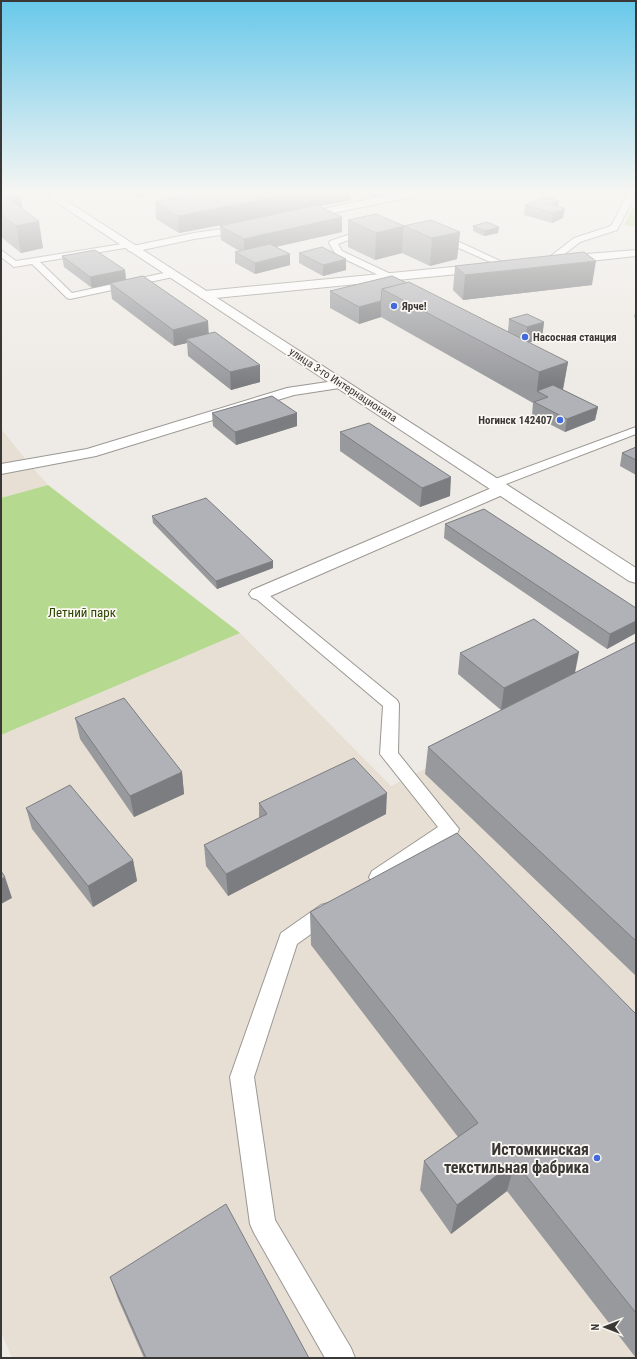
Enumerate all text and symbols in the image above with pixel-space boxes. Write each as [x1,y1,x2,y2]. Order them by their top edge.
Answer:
place label: Ярче! [401,300,427,313]
marker: Ярче! [389,301,399,311]
place label: Насосная станция [533,331,617,344]
marker: Насосная станция [520,332,530,342]
street label: улица 3-го Интернационала [287,345,399,425]
place label: Ногинск 142407 [478,414,552,427]
marker: Ногинск 142407 [555,415,565,425]
park label: Летний парк [48,605,117,620]
place label: Истомкинская текстильная фабрика [444,1140,589,1177]
marker: Истомкинская текстильная фабрика [592,1153,602,1163]
north arrow [585,1307,625,1347]
text: N [589,1323,602,1330]

